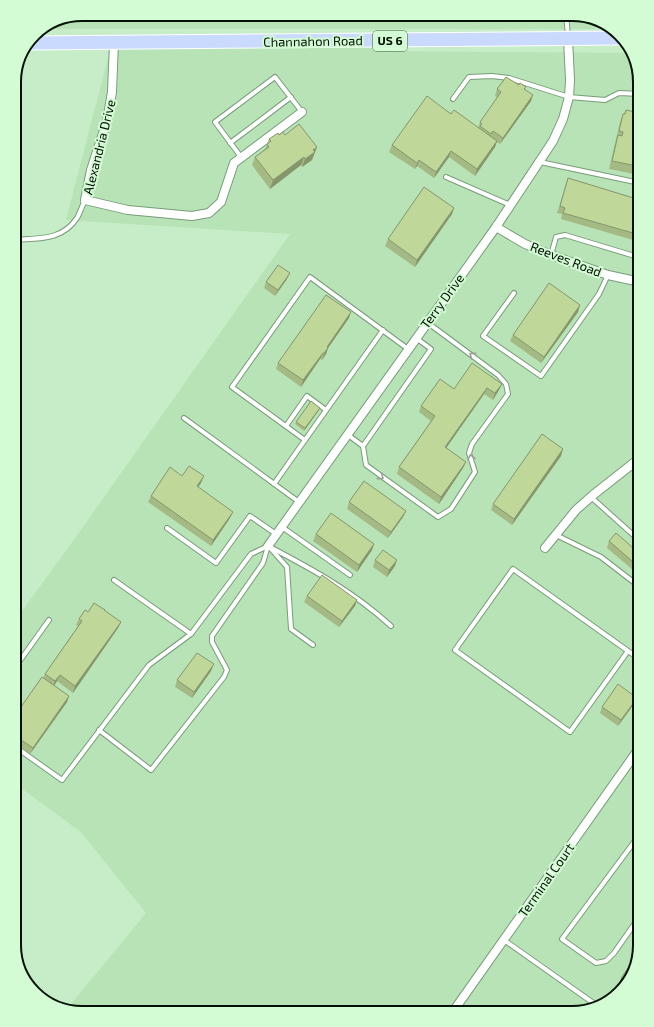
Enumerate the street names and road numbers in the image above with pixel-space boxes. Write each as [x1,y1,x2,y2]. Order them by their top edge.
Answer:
road number: US 6 [373,31,407,51]
street label: Channahon Road [263,32,363,50]
street label: Alexandria Drive [79,98,119,196]
street label: Reeves Road [528,238,604,280]
street label: Terry Drive [417,270,467,332]
street label: Terminal Court [515,840,577,920]

